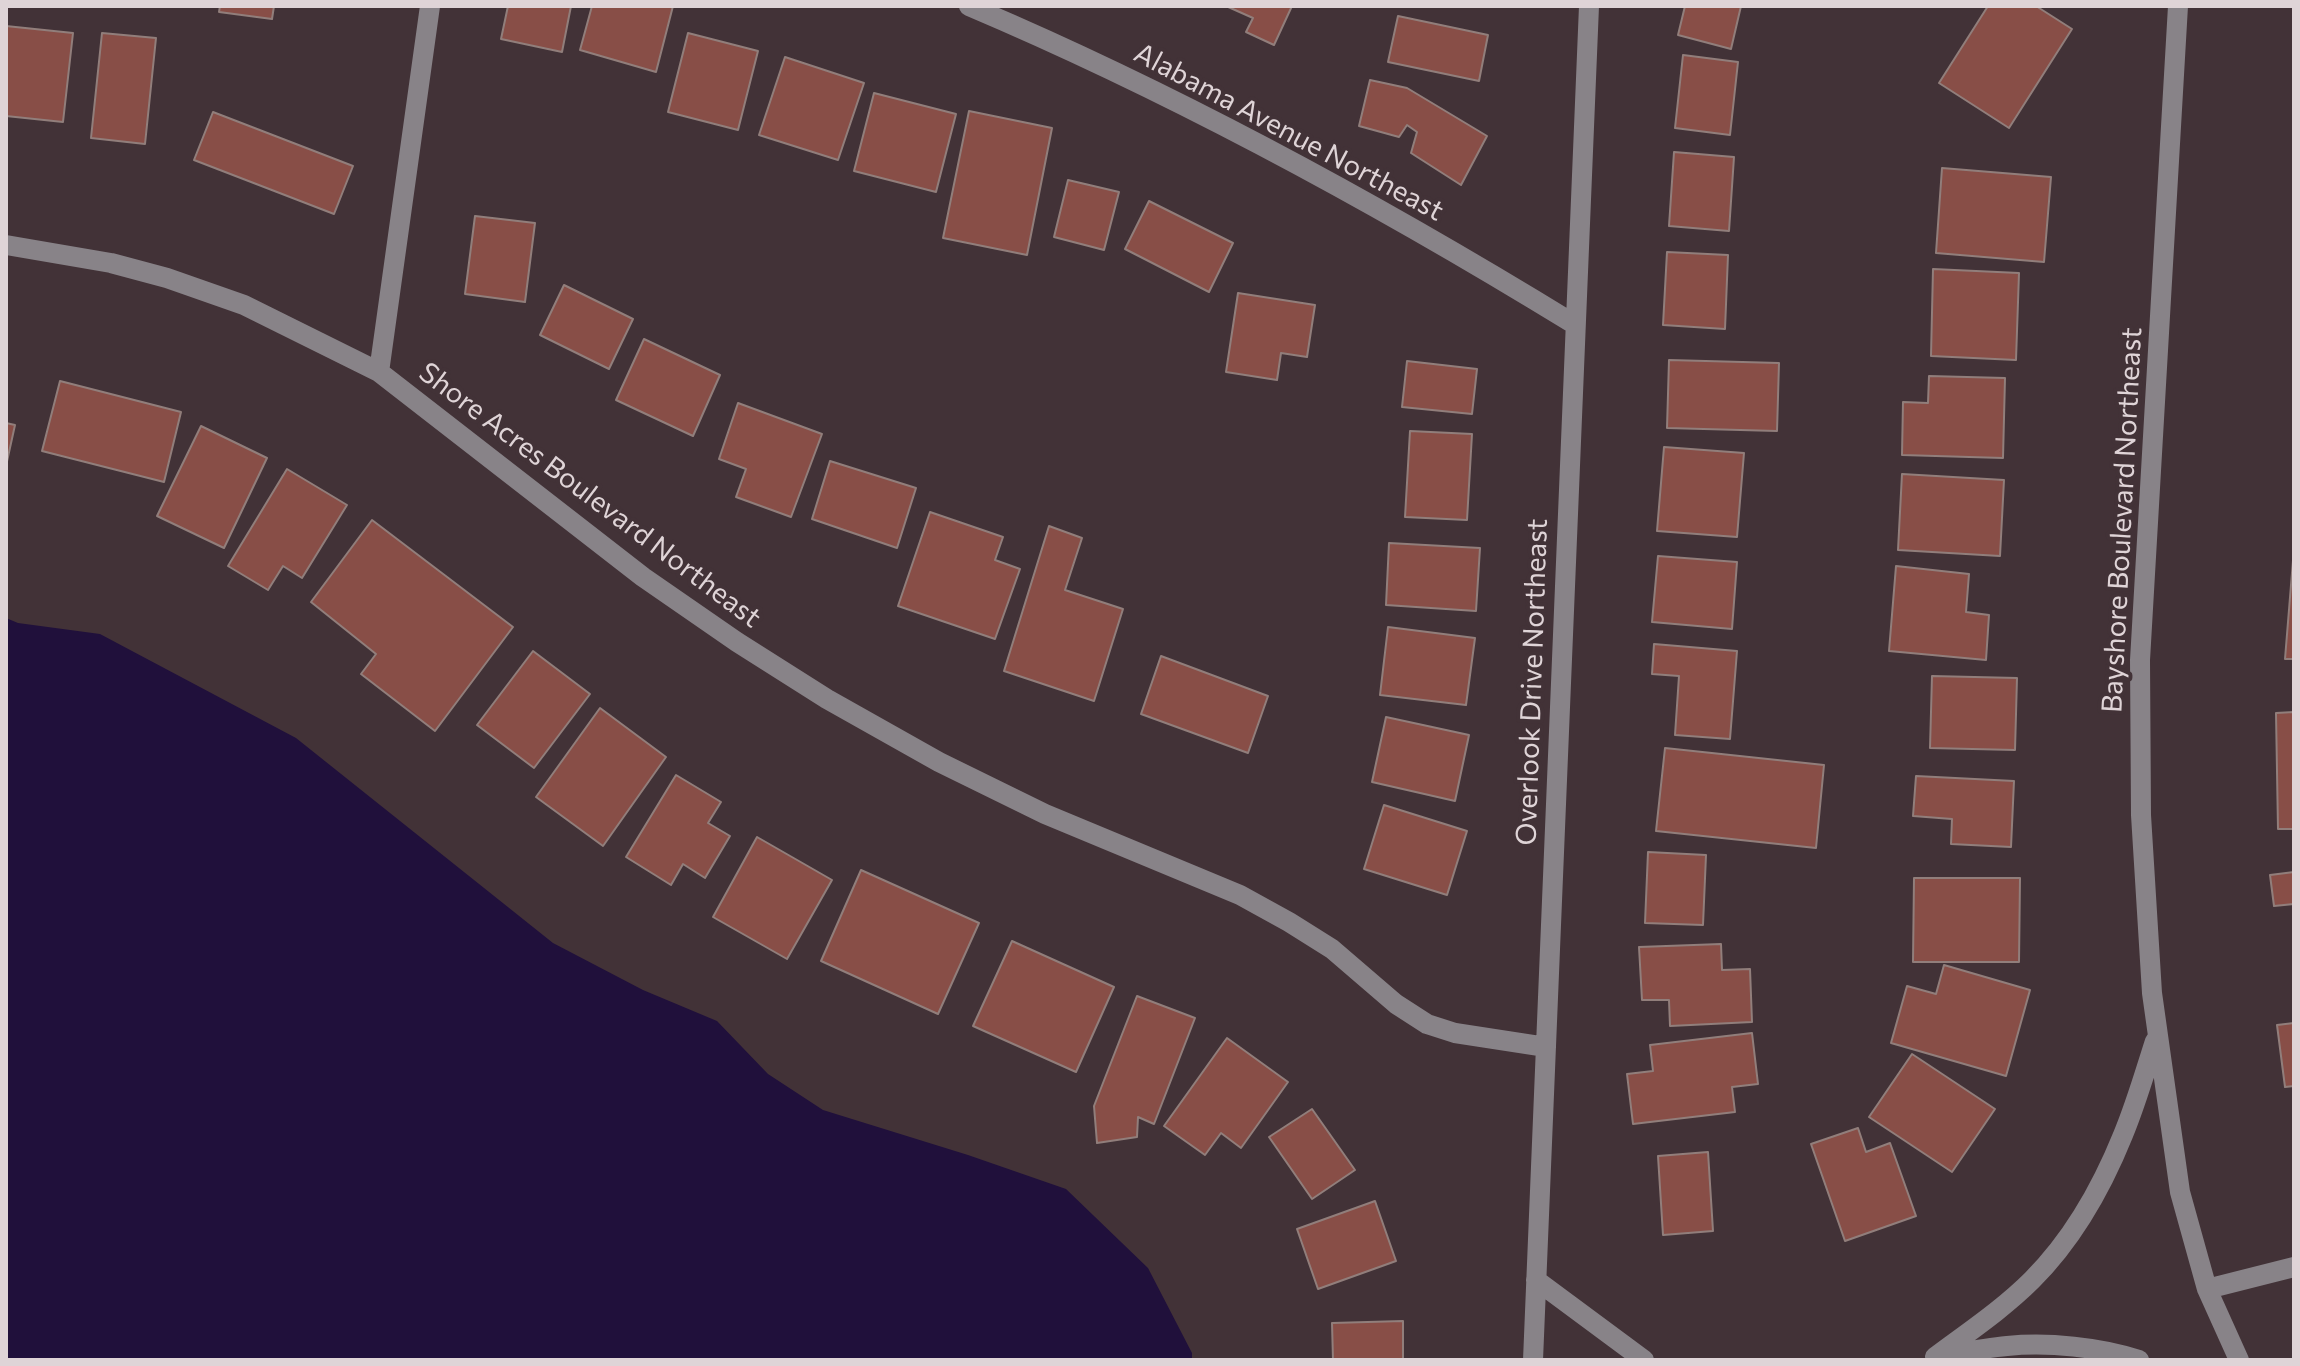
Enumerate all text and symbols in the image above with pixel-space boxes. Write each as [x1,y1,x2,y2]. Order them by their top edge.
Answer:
street label: Alabama Avenue Northeast [1129,36,1449,228]
street label: Bayshore Boulevard Northeast [2095,326,2149,714]
street label: Shore Acres Boulevard Northeast [413,355,767,635]
street label: Overlook Drive Northeast [1510,518,1554,846]

